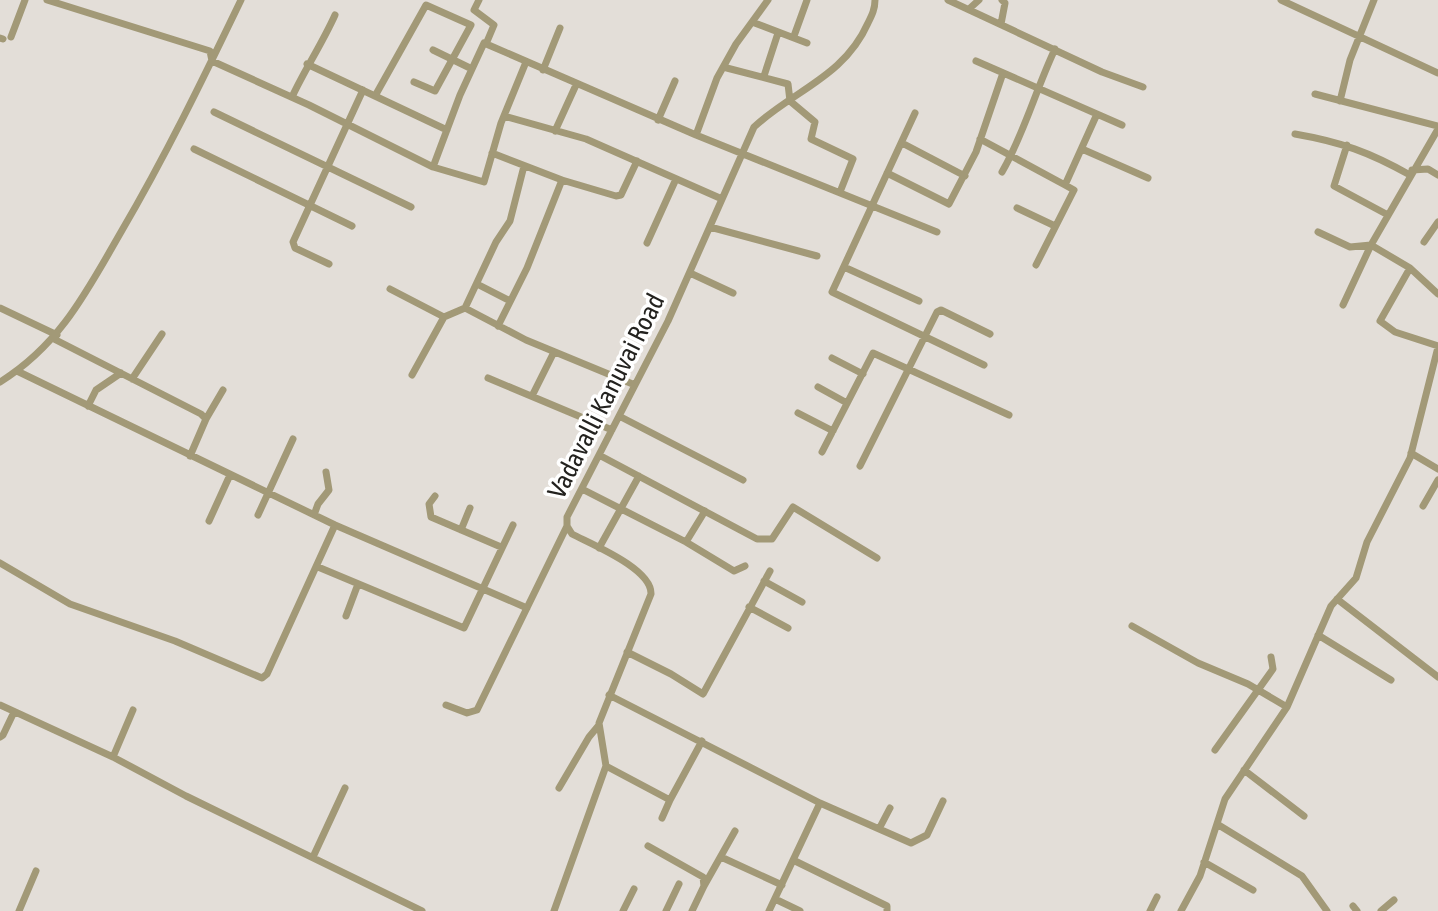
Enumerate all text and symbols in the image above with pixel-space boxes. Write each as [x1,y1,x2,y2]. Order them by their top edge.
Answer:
street label: Vadavalli Kanuvai Road [541,289,671,503]

